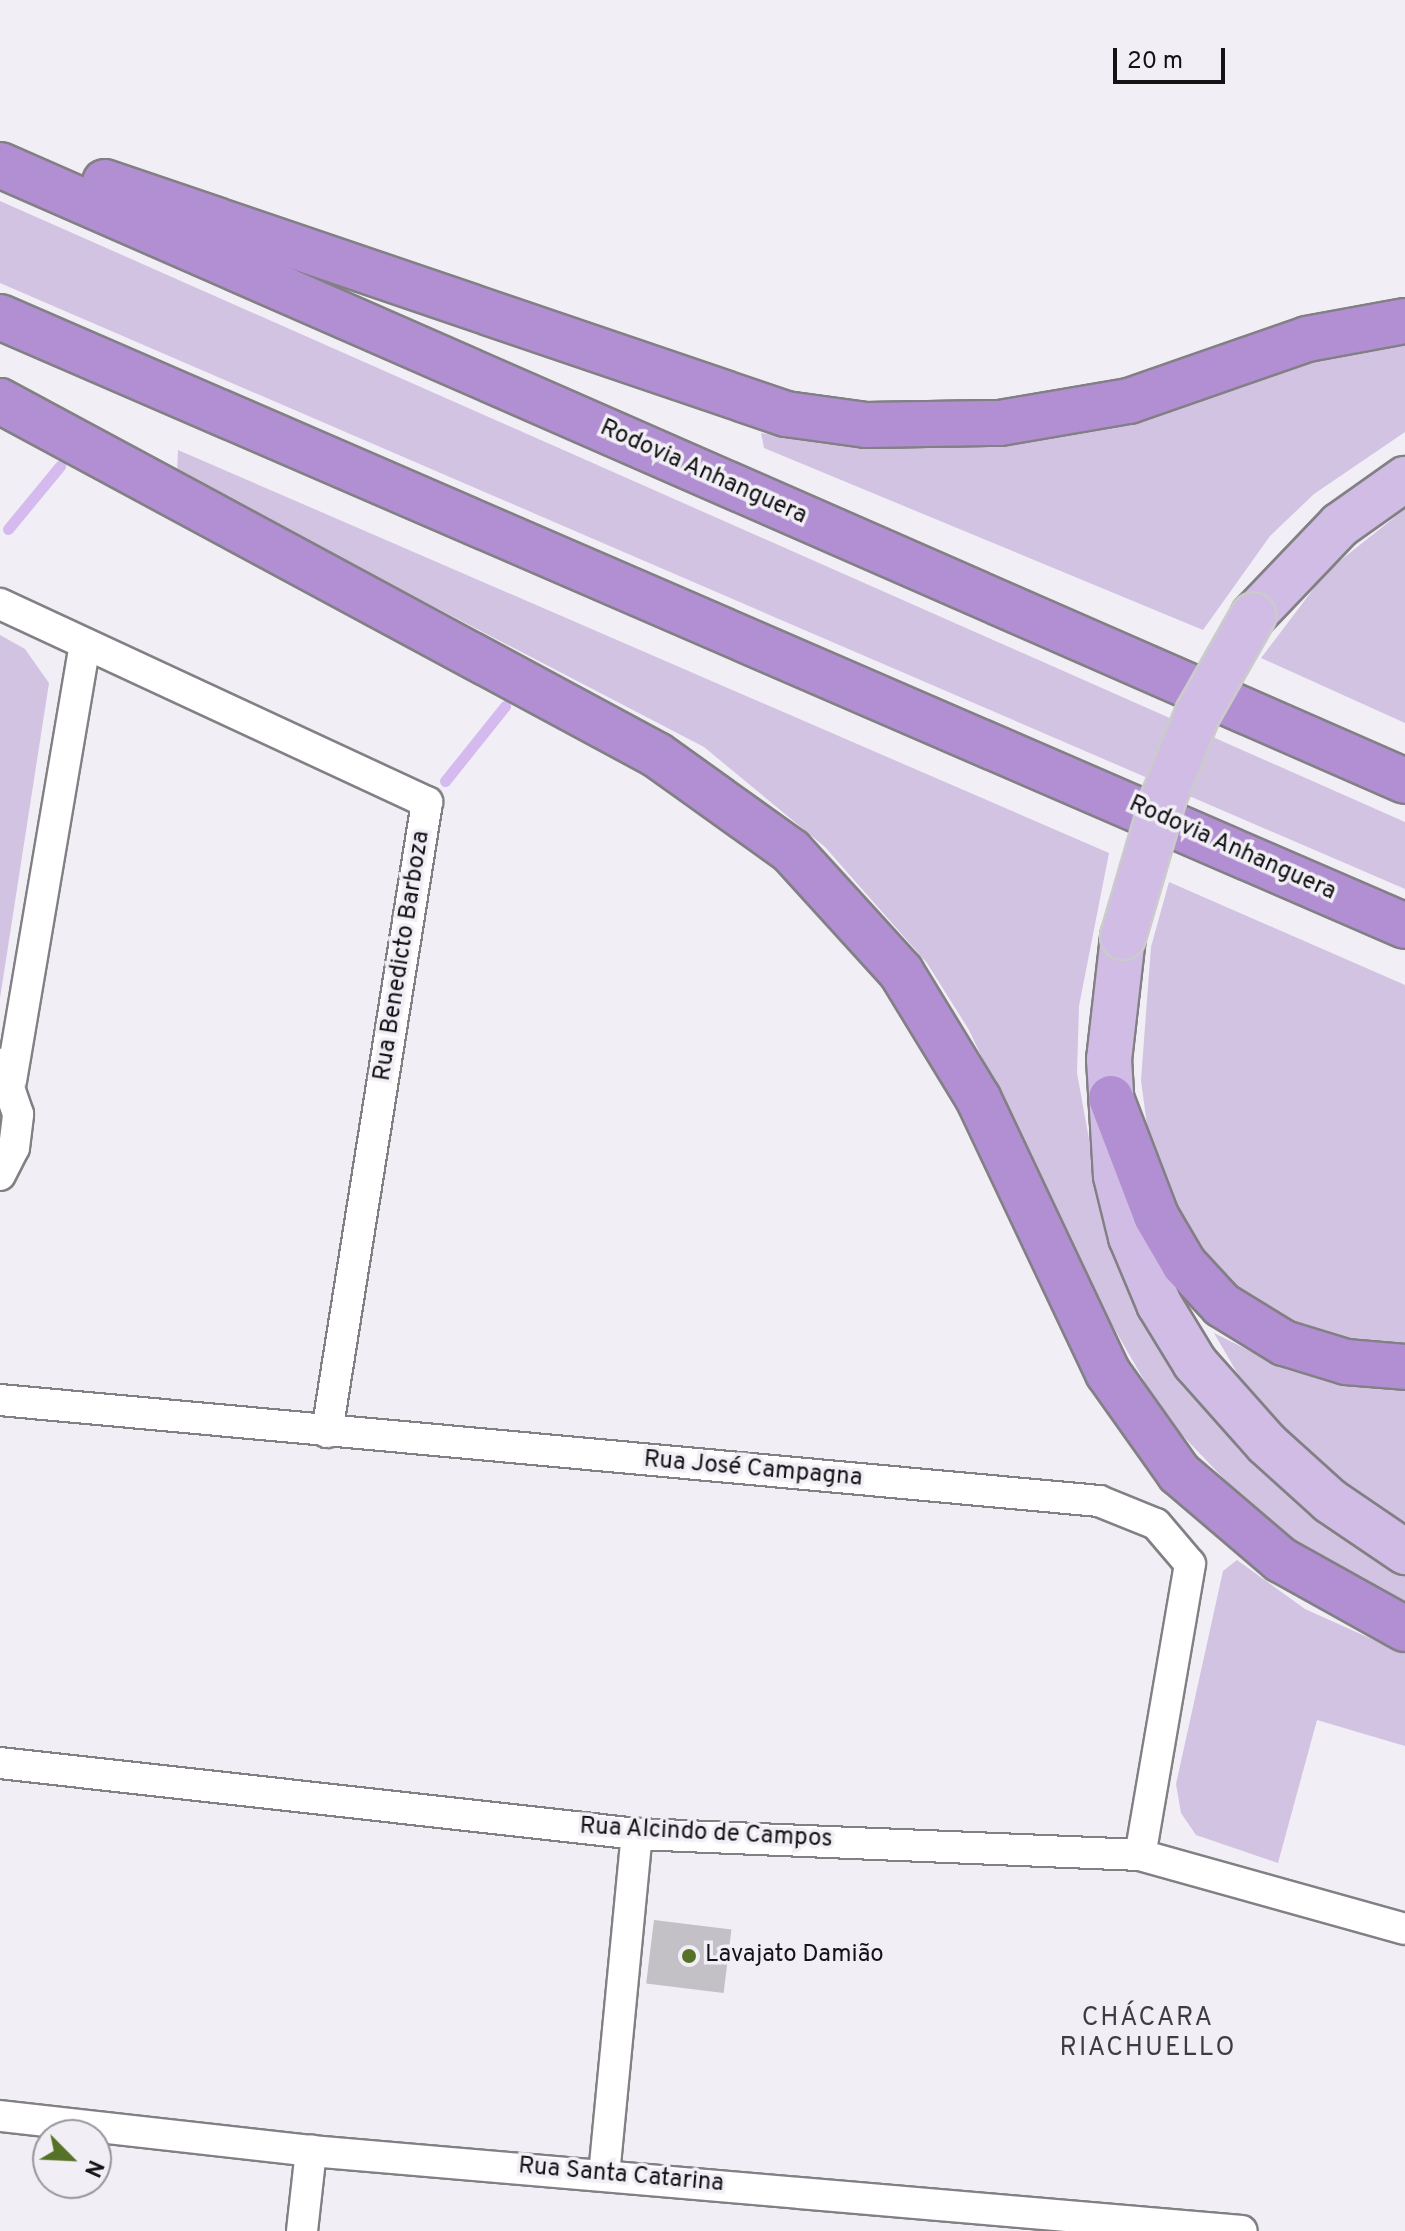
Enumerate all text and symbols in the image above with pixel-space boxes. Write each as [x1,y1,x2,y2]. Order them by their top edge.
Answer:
scale bar [1117,32,1229,82]
text: 20 m [1127,47,1183,77]
street label: Rodovia Anhanguera [595,414,811,532]
street label: Rodovia Anhanguera [1124,790,1340,908]
street label: Rua Benedicto Barboza [369,829,437,1083]
street label: Rua José Campagna [643,1446,863,1494]
street label: Rua Alcindo de Campos [578,1813,834,1855]
place label: Lavajato Damião [705,1942,884,1970]
marker: Lavajato Damião [680,1947,698,1965]
district label: CHÁCARA RIACHUELLO [1060,2003,1236,2064]
north arrow [32,2119,112,2199]
street label: Rua Santa Catarina [517,2153,725,2199]
text: N [77,2155,108,2181]

